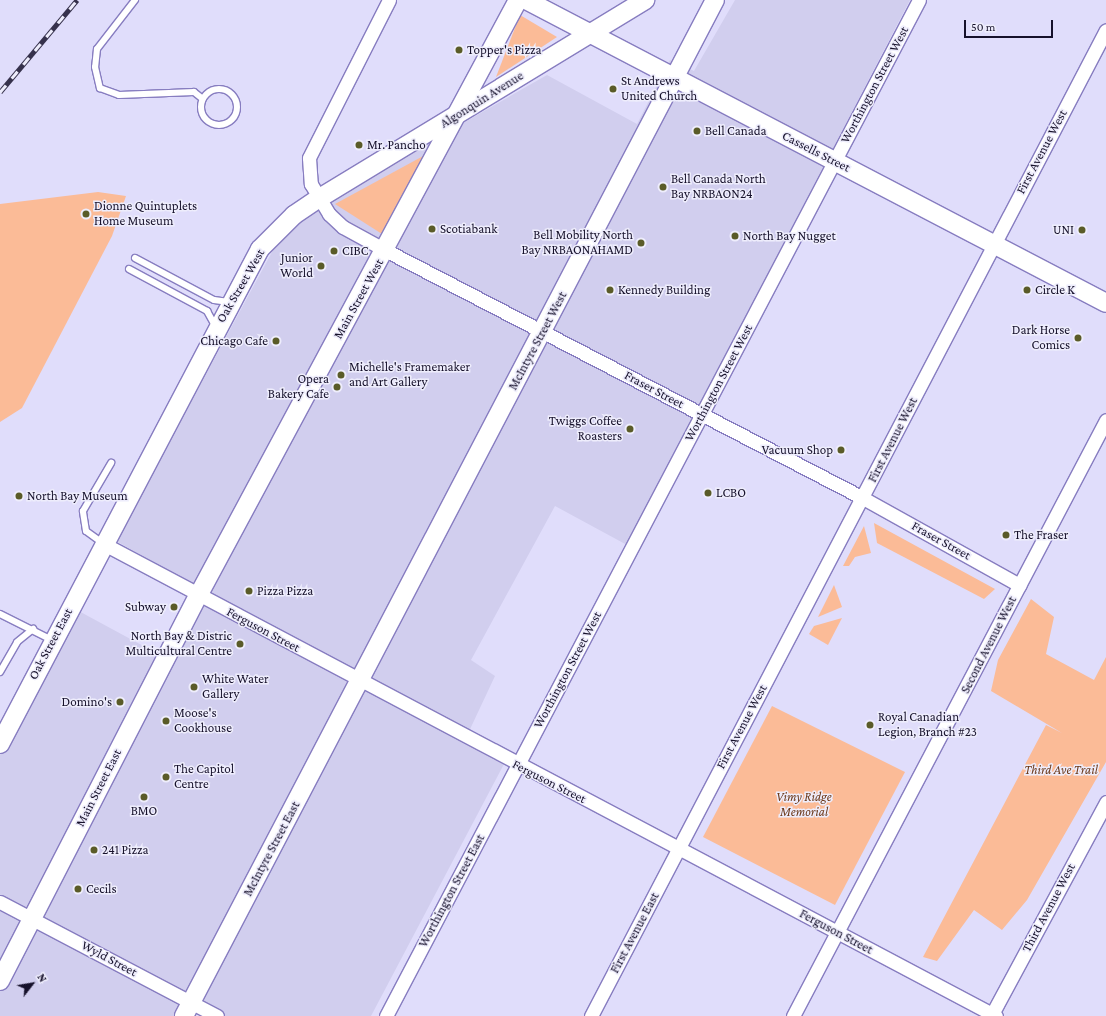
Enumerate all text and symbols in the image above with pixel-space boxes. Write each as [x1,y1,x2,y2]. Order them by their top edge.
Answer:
scale bar [966,12,1055,38]
text: 50 m [971,20,995,34]
street label: Worthington Street West [838,24,912,146]
place label: Topper's Pizza [467,42,541,58]
marker: Topper's Pizza [454,45,464,55]
street label: Algonquin Avenue [438,68,526,132]
place label: St Andrews United Church [621,74,697,105]
marker: St Andrews United Church [608,84,618,94]
street label: First Avenue West [1013,107,1071,197]
place label: Bell Canada [705,123,767,139]
marker: Bell Canada [692,126,702,136]
street label: Cassells Street [779,128,853,176]
place label: Mr. Pancho [367,137,426,153]
marker: Mr. Pancho [354,140,364,150]
place label: Bell Canada North Bay NRBAON24 [671,172,766,203]
marker: Bell Canada North Bay NRBAON24 [658,182,668,192]
place label: Dionne Quintuplets Home Museum [94,199,197,230]
marker: Dionne Quintuplets Home Museum [81,209,91,219]
place label: Scotiabank [440,221,497,237]
place label: UNI [1053,222,1074,238]
marker: Scotiabank [427,224,437,234]
marker: UNI [1077,225,1087,235]
place label: Bell Mobility North Bay NRBAONAHAMD [521,228,633,259]
place label: North Bay Nugget [743,228,836,244]
marker: North Bay Nugget [730,231,740,241]
marker: Bell Mobility North Bay NRBAONAHAMD [636,238,646,248]
place label: CIBC [342,243,368,259]
street label: Oak Street West [214,246,268,326]
marker: CIBC [329,246,339,256]
place label: Junior World [280,251,313,282]
street label: Main Street West [331,256,387,342]
marker: Junior World [316,261,326,271]
place label: Kennedy Building [618,282,710,298]
place label: Circle K [1035,282,1075,298]
marker: Kennedy Building [605,285,615,295]
marker: Circle K [1022,285,1032,295]
street label: McIntyre Street West [505,289,571,393]
street label: Worthington Street West [682,322,756,444]
place label: Dark Horse Comics [1012,323,1070,354]
place label: Chicago Cafe [200,333,268,349]
marker: Dark Horse Comics [1073,333,1083,343]
marker: Chicago Cafe [271,336,281,346]
place label: Michelle's Framemaker and Art Gallery [349,360,470,391]
street label: Fraser Street [622,368,686,412]
marker: Michelle's Framemaker and Art Gallery [336,370,346,380]
place label: Opera Bakery Cafe [268,372,329,403]
marker: Opera Bakery Cafe [332,382,342,392]
street label: First Avenue West [865,395,921,485]
place label: Twiggs Coffee Roasters [549,414,622,445]
marker: Twiggs Coffee Roasters [625,424,635,434]
place label: Vacuum Shop [762,442,833,458]
marker: Vacuum Shop [836,445,846,455]
place label: LCBO [716,485,746,501]
place label: North Bay Museum [27,488,128,504]
marker: LCBO [703,488,713,498]
marker: North Bay Museum [14,491,24,501]
street label: Fraser Street [909,518,973,564]
place label: The Fraser [1014,527,1068,543]
marker: The Fraser [1001,530,1011,540]
place label: Pizza Pizza [257,583,313,599]
marker: Pizza Pizza [244,586,254,596]
street label: Second Avenue West [958,594,1020,696]
place label: Subway [125,599,166,615]
marker: Subway [169,602,179,612]
street label: Ferguson Street [224,604,302,656]
street label: Oak Street East [26,606,76,682]
street label: Worthington Street West [531,609,605,731]
place label: North Bay & Distric Multicultural Centre [125,629,232,660]
marker: North Bay & Distric Multicultural Centre [235,639,245,649]
place label: White Water Gallery [202,672,269,703]
marker: White Water Gallery [189,682,199,692]
street label: First Avenue West [713,682,771,772]
place label: Domino's [62,694,112,710]
marker: Domino's [115,697,125,707]
place label: Moose's Cookhouse [174,706,232,737]
place label: Royal Canadian Legion, Branch #23 [878,710,977,741]
marker: Moose's Cookhouse [161,716,171,726]
marker: Royal Canadian Legion, Branch #23 [865,720,875,730]
street label: Main Street East [73,747,125,829]
street label: Ferguson Street [509,757,589,807]
place label: The Capitol Centre [174,762,234,793]
park label: Third Ave Trail [1024,762,1098,778]
marker: The Capitol Centre [161,772,171,782]
park label: Vimy Ridge Memorial [776,790,832,821]
marker: BMO [139,792,149,802]
street label: McIntyre Street East [240,799,304,899]
place label: BMO [131,803,157,819]
street label: Worthington Street East [416,832,488,950]
place label: 241 Pizza [102,842,149,858]
marker: 241 Pizza [89,845,99,855]
street label: Third Avenue West [1019,861,1079,955]
place label: Cecils [86,881,117,897]
marker: Cecils [73,884,83,894]
street label: First Avenue East [607,890,663,976]
street label: Ferguson Street [797,906,875,958]
street label: Wyld Street [78,938,140,980]
north arrow [12,964,52,1004]
text: N [35,972,49,984]

